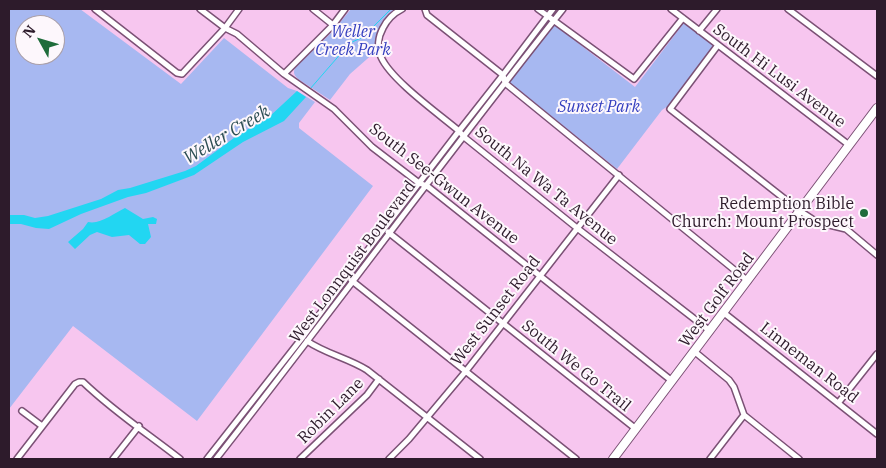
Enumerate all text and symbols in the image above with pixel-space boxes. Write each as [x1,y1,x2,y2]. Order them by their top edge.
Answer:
north arrow [15,15,65,65]
street label: South Hi Lusi Avenue [709,20,849,132]
text: N [19,21,40,41]
park label: Weller Creek Park [315,22,391,60]
park label: Sunset Park [558,97,640,117]
water label: Weller Creek [180,101,274,169]
street label: South See-Gwun Avenue [365,119,523,249]
street label: South Na Wa Ta Avenue [471,123,621,249]
street label: West Lonnquist Boulevard [286,177,420,347]
place label: Redemption Bible Church: Mount Prospect [671,194,854,232]
marker: Redemption Bible Church: Mount Prospect [858,207,870,219]
street label: West Golf Road [675,249,759,351]
street label: West Sunset Road [447,252,545,370]
street label: South We Go Trail [518,316,634,416]
street label: Linneman Road [756,319,862,407]
street label: Robin Lane [294,374,368,448]

